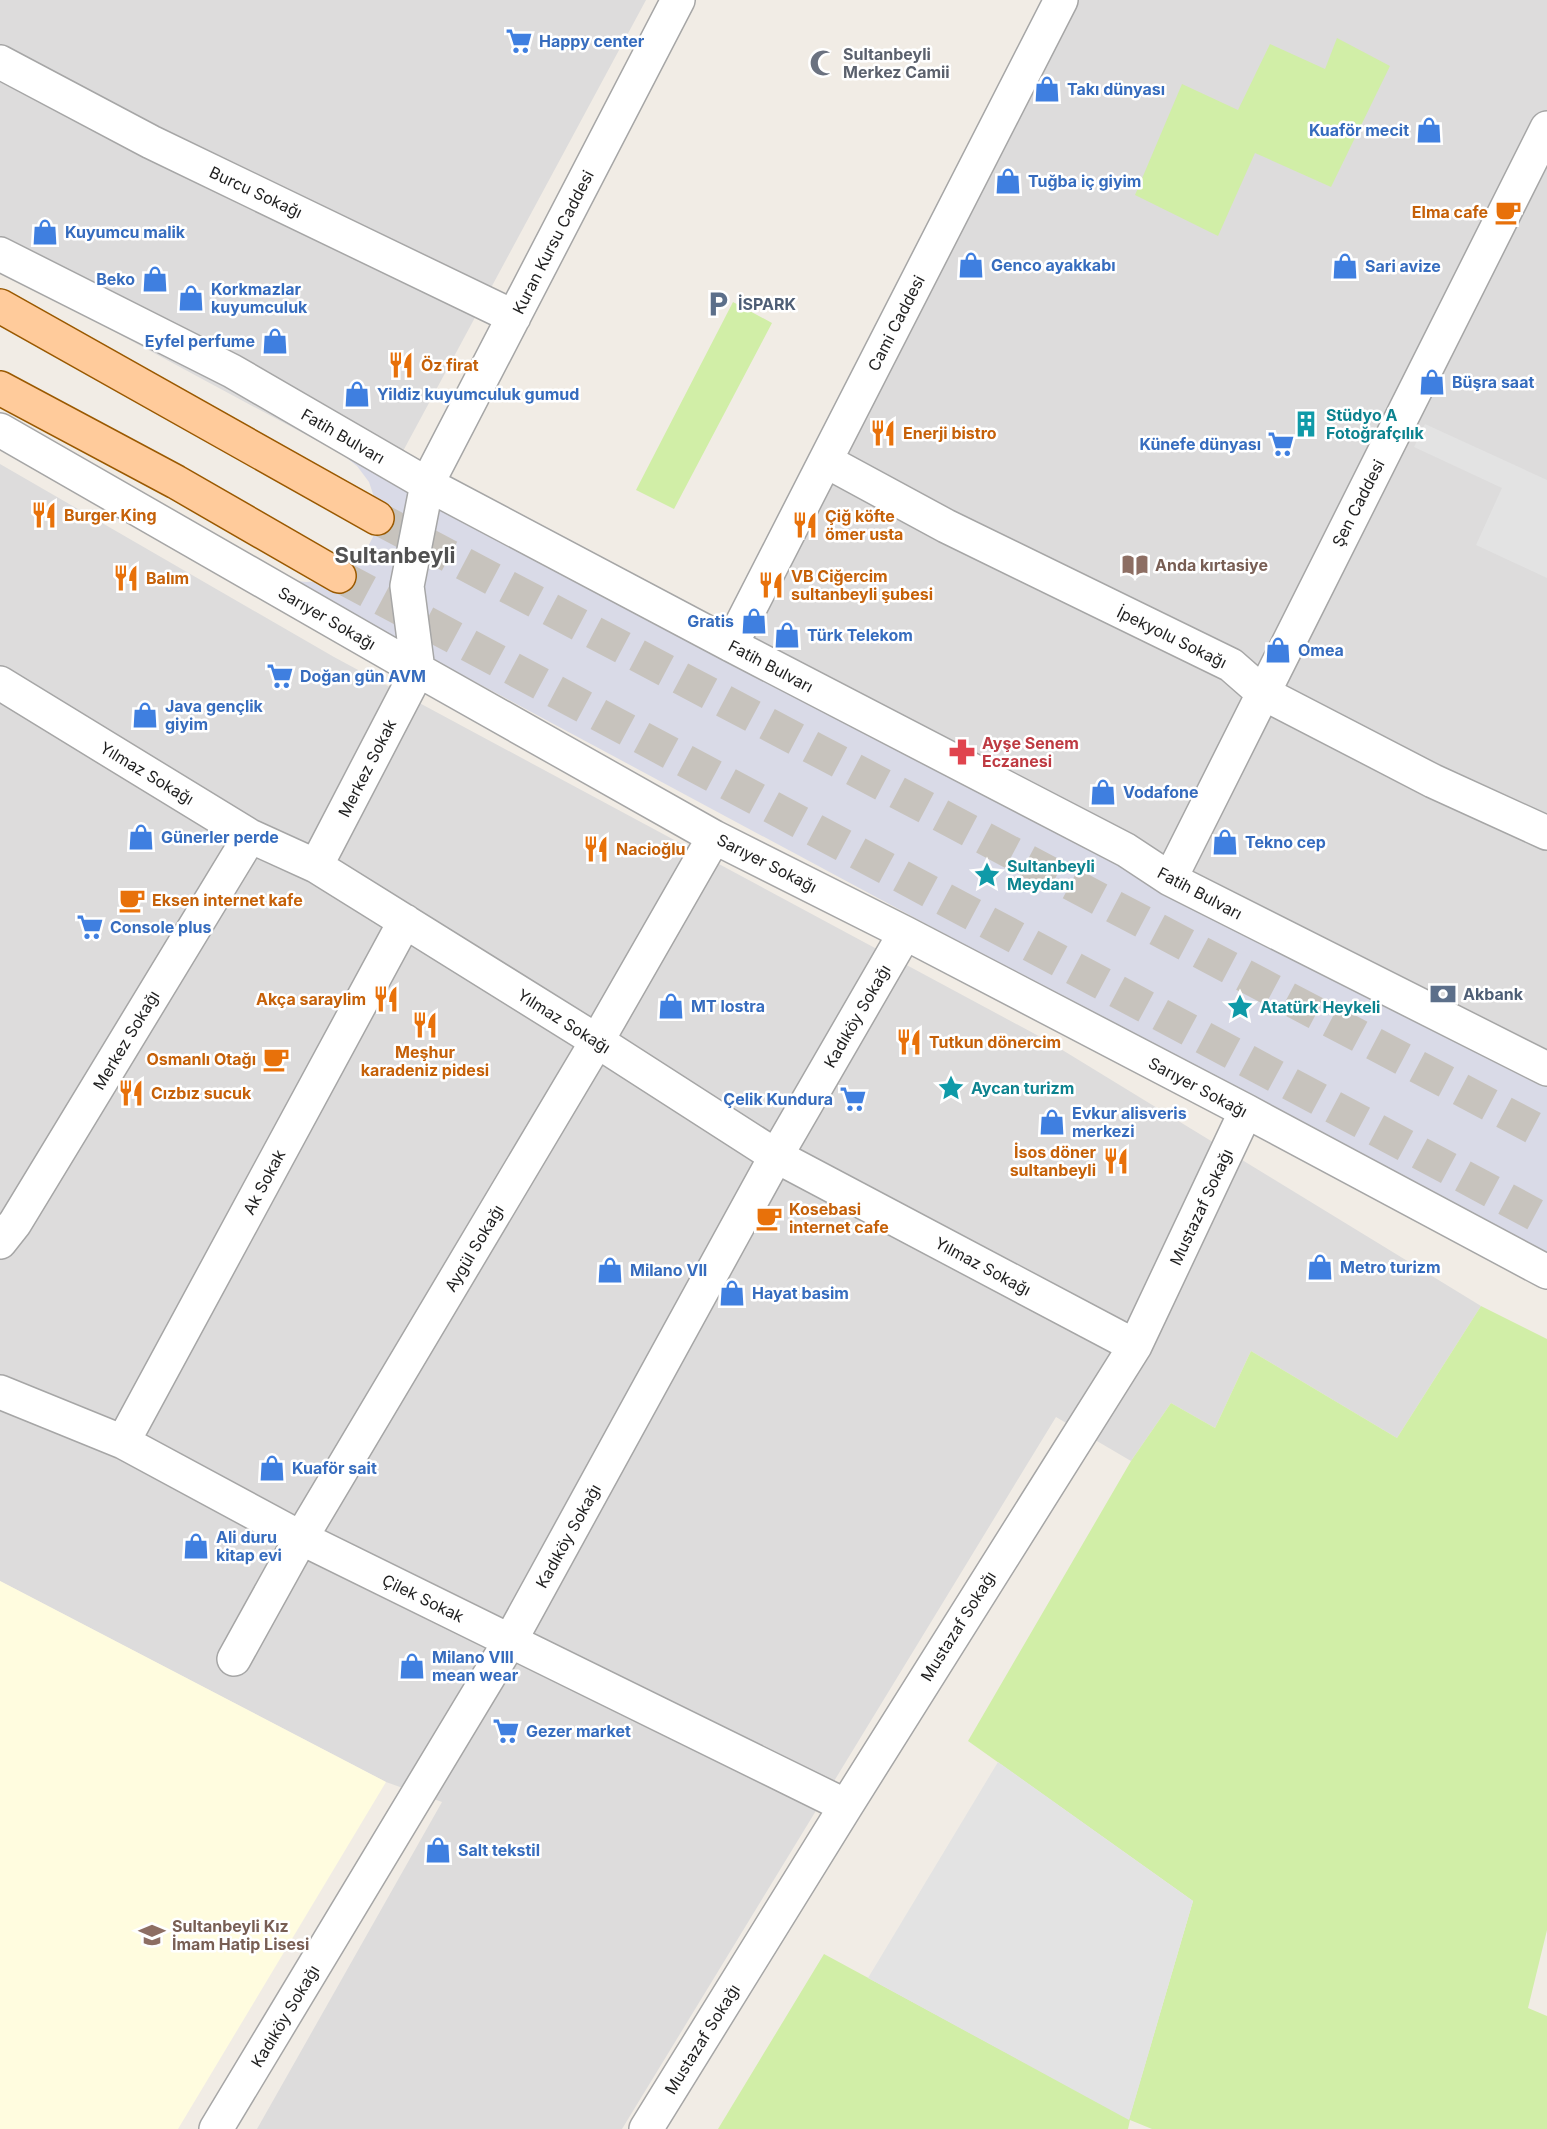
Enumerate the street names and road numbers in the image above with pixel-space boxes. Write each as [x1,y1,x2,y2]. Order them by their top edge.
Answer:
street label: Burcu Sokağı [206,162,306,222]
street label: Kuran Kursu Caddesi [508,167,598,317]
street label: Cami Caddesi [863,272,929,374]
street label: Fatih Bulvarı [298,404,388,468]
street label: Şen Caddesi [1327,456,1389,550]
street label: Sarıyer Sokağı [275,582,379,654]
street label: İpekyolu Sokağı [1114,602,1230,672]
street label: Fatih Bulvarı [725,635,817,697]
street label: Merkez Sokak [334,715,400,820]
street label: Yılmaz Sokağı [97,737,197,809]
street label: Sarıyer Sokağı [714,829,820,897]
street label: Fatih Bulvarı [1154,862,1246,924]
street label: Kadıköy Sokağı [819,961,895,1071]
street label: Yılmaz Sokağı [514,984,614,1058]
street label: Merkez Sokağı [89,987,163,1093]
street label: Sarıyer Sokağı [1145,1053,1251,1121]
street label: Ak Sokak [239,1146,290,1218]
street label: Mustazaf Sokağı [1165,1146,1237,1268]
street label: Aygül Sokağı [440,1201,508,1295]
street label: Yılmaz Sokağı [932,1232,1034,1300]
street label: Kadıköy Sokağı [531,1480,605,1592]
street label: Mustazaf Sokağı [916,1567,1000,1685]
street label: Çilek Sokak [379,1570,467,1626]
street label: Kadıköy Sokağı [247,1961,323,2071]
street label: Mustazaf Sokağı [660,1980,744,2098]

